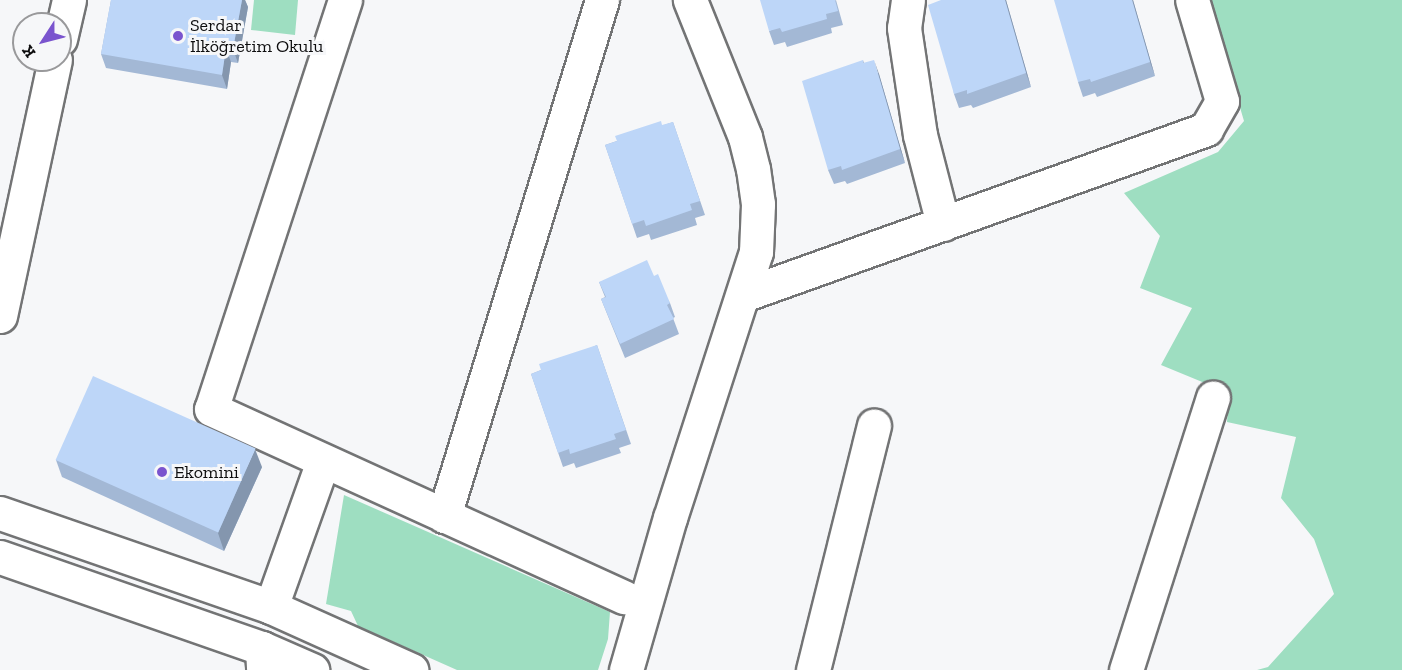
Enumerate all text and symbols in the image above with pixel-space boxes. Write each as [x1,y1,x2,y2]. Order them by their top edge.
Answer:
north arrow [12,12,72,72]
place label: Serdar İlköğretim Okulu [190,15,323,57]
marker: Serdar İlköğretim Okulu [171,29,185,43]
text: K [18,42,40,62]
place label: Ekomini [174,461,239,483]
marker: Ekomini [155,465,169,479]

